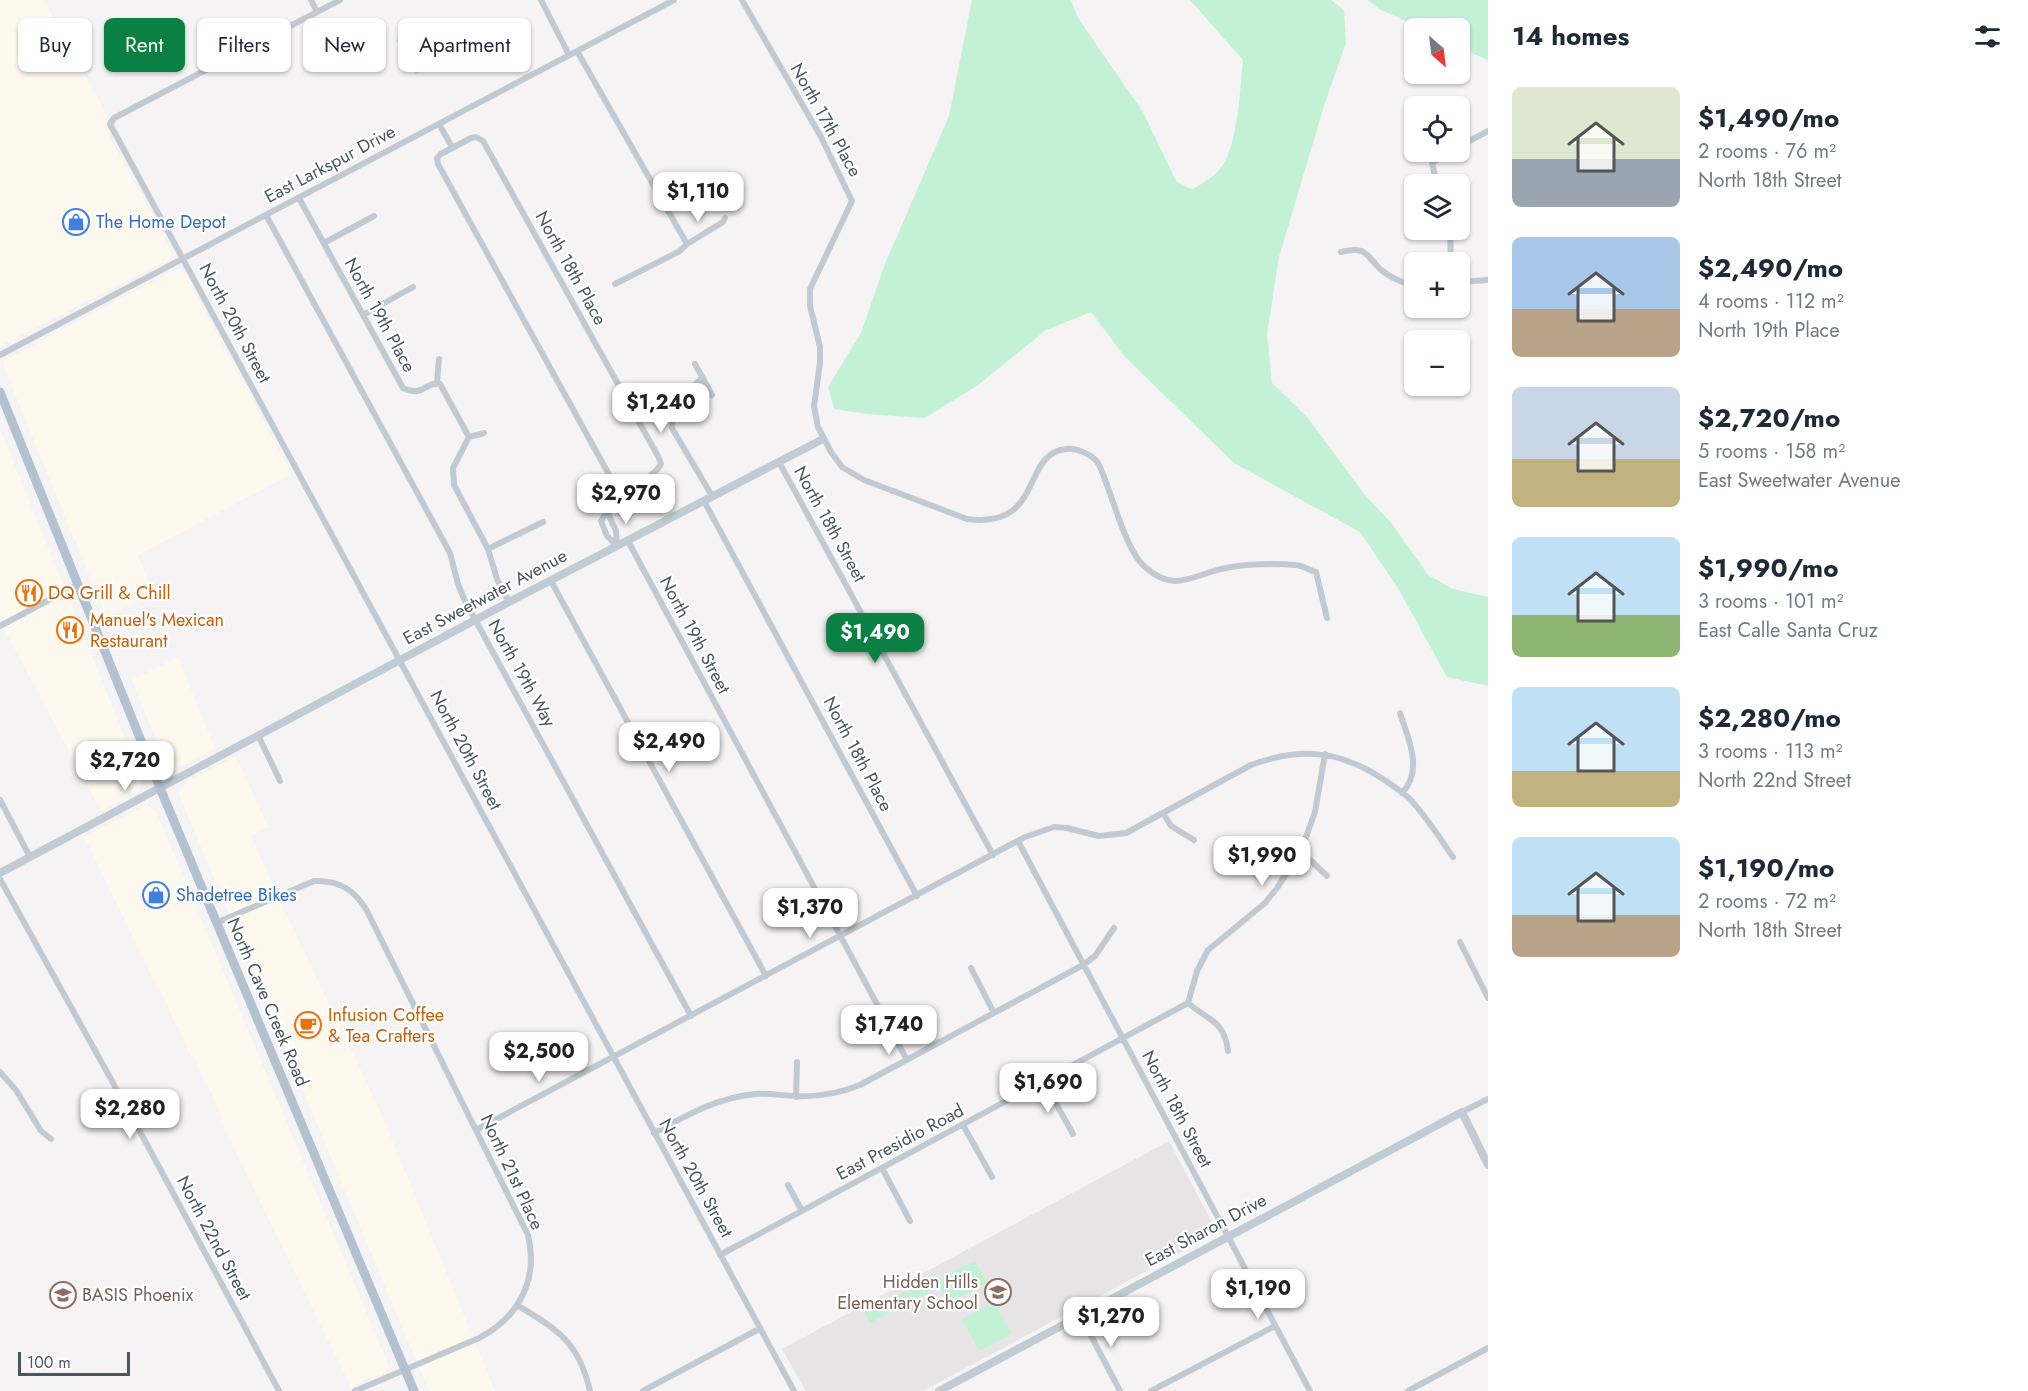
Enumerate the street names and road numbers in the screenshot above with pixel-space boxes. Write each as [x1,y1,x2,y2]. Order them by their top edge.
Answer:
street label: North 17th Place [784,58,868,182]
street label: East Larkspur Drive [260,118,400,210]
street label: North 18th Place [529,206,613,330]
street label: North 19th Place [338,253,422,377]
street label: North 20th Street [192,258,278,388]
street label: North 18th Street [787,461,873,587]
street label: East Sweetwater Avenue [398,543,572,651]
street label: North 19th Street [653,572,737,699]
street label: North 19th Way [482,615,562,732]
street label: North 20th Street [423,685,509,815]
street label: North 18th Place [817,692,899,816]
street label: North Cave Creek Road [221,913,315,1091]
street label: North 18th Street [1135,1046,1219,1173]
street label: East Presidio Road [832,1097,968,1187]
street label: North 21st Place [474,1110,550,1234]
street label: North 20th Street [653,1114,740,1243]
street label: North 22nd Street [170,1171,258,1305]
street label: East Sharon Drive [1141,1187,1271,1273]

